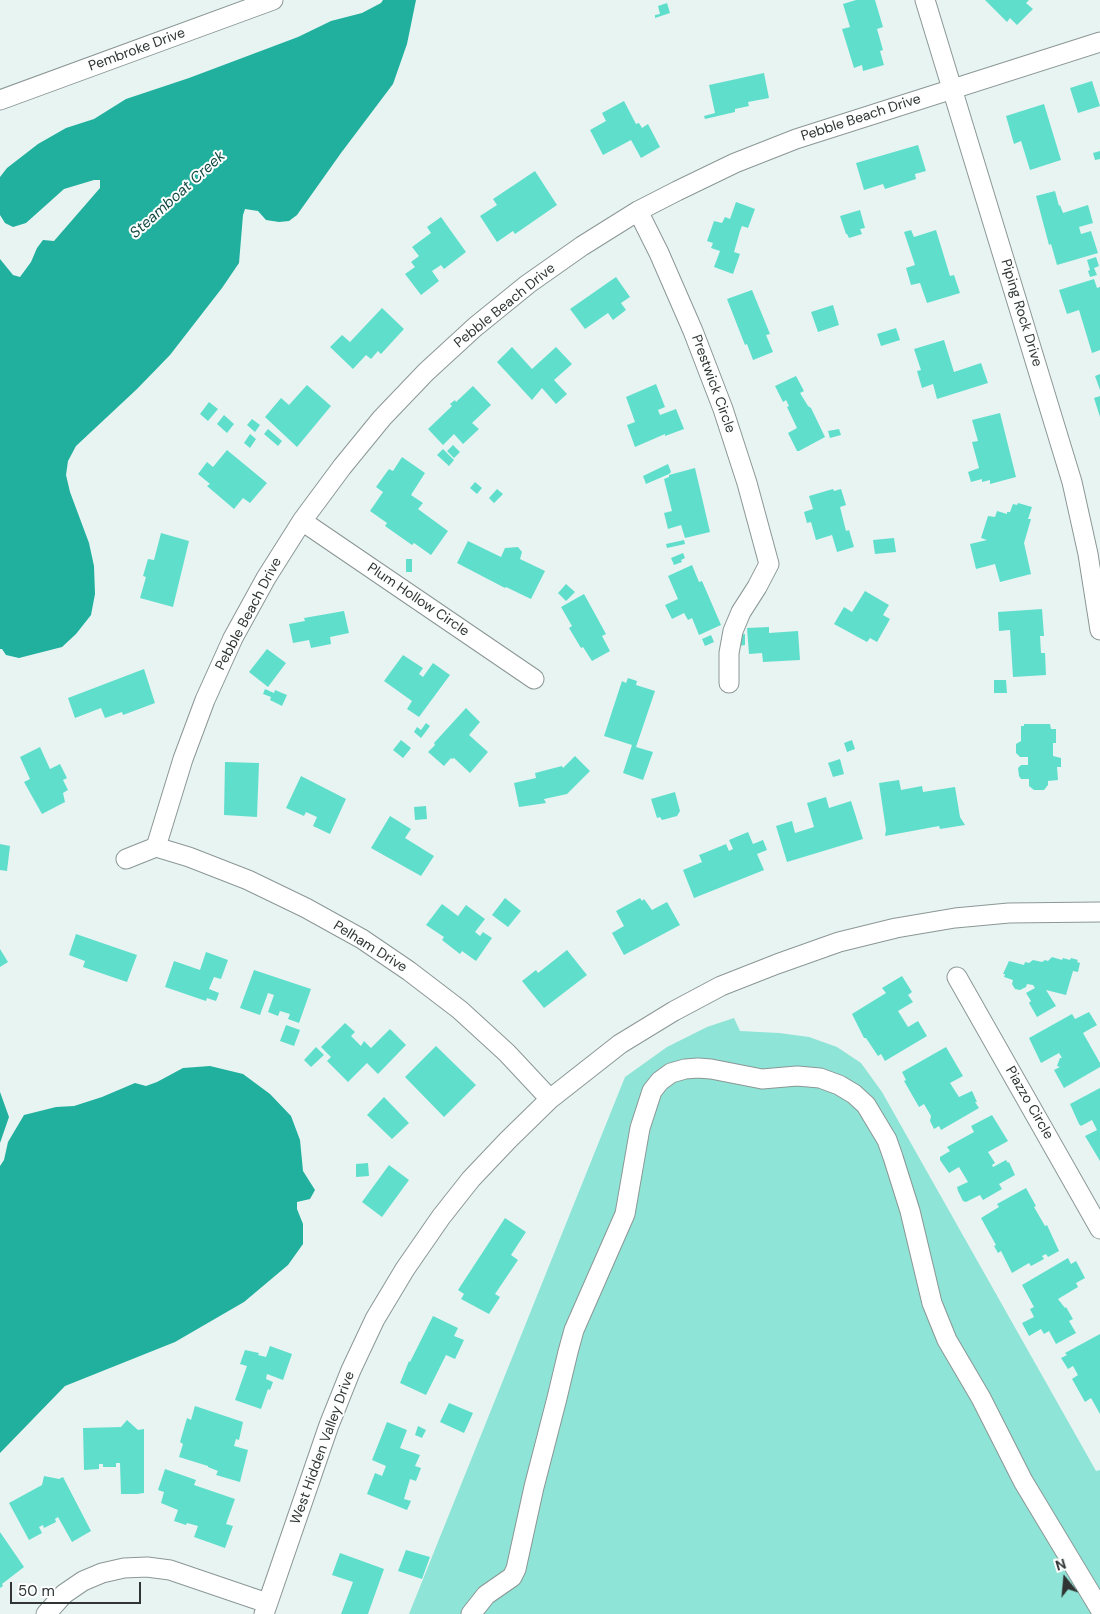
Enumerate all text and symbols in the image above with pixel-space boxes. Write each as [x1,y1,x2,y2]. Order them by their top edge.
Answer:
street label: Pembroke Drive [86,25,188,75]
street label: Pebble Beach Drive [799,91,923,145]
water label: Steamboat Creek [127,148,229,242]
street label: Piping Rock Drive [997,257,1045,369]
street label: Pebble Beach Drive [451,260,559,352]
street label: Prestwick Circle [687,333,739,435]
street label: Pebble Beach Drive [212,555,286,673]
street label: Plum Hollow Circle [364,560,472,640]
street label: Pelham Drive [330,918,410,976]
street label: Piazzo Circle [1001,1064,1057,1142]
street label: West Hidden Valley Drive [287,1369,359,1527]
north arrow [1040,1554,1090,1604]
text: N [1053,1555,1068,1575]
scale bar [12,1572,144,1604]
text: 50 m [18,1581,55,1601]

